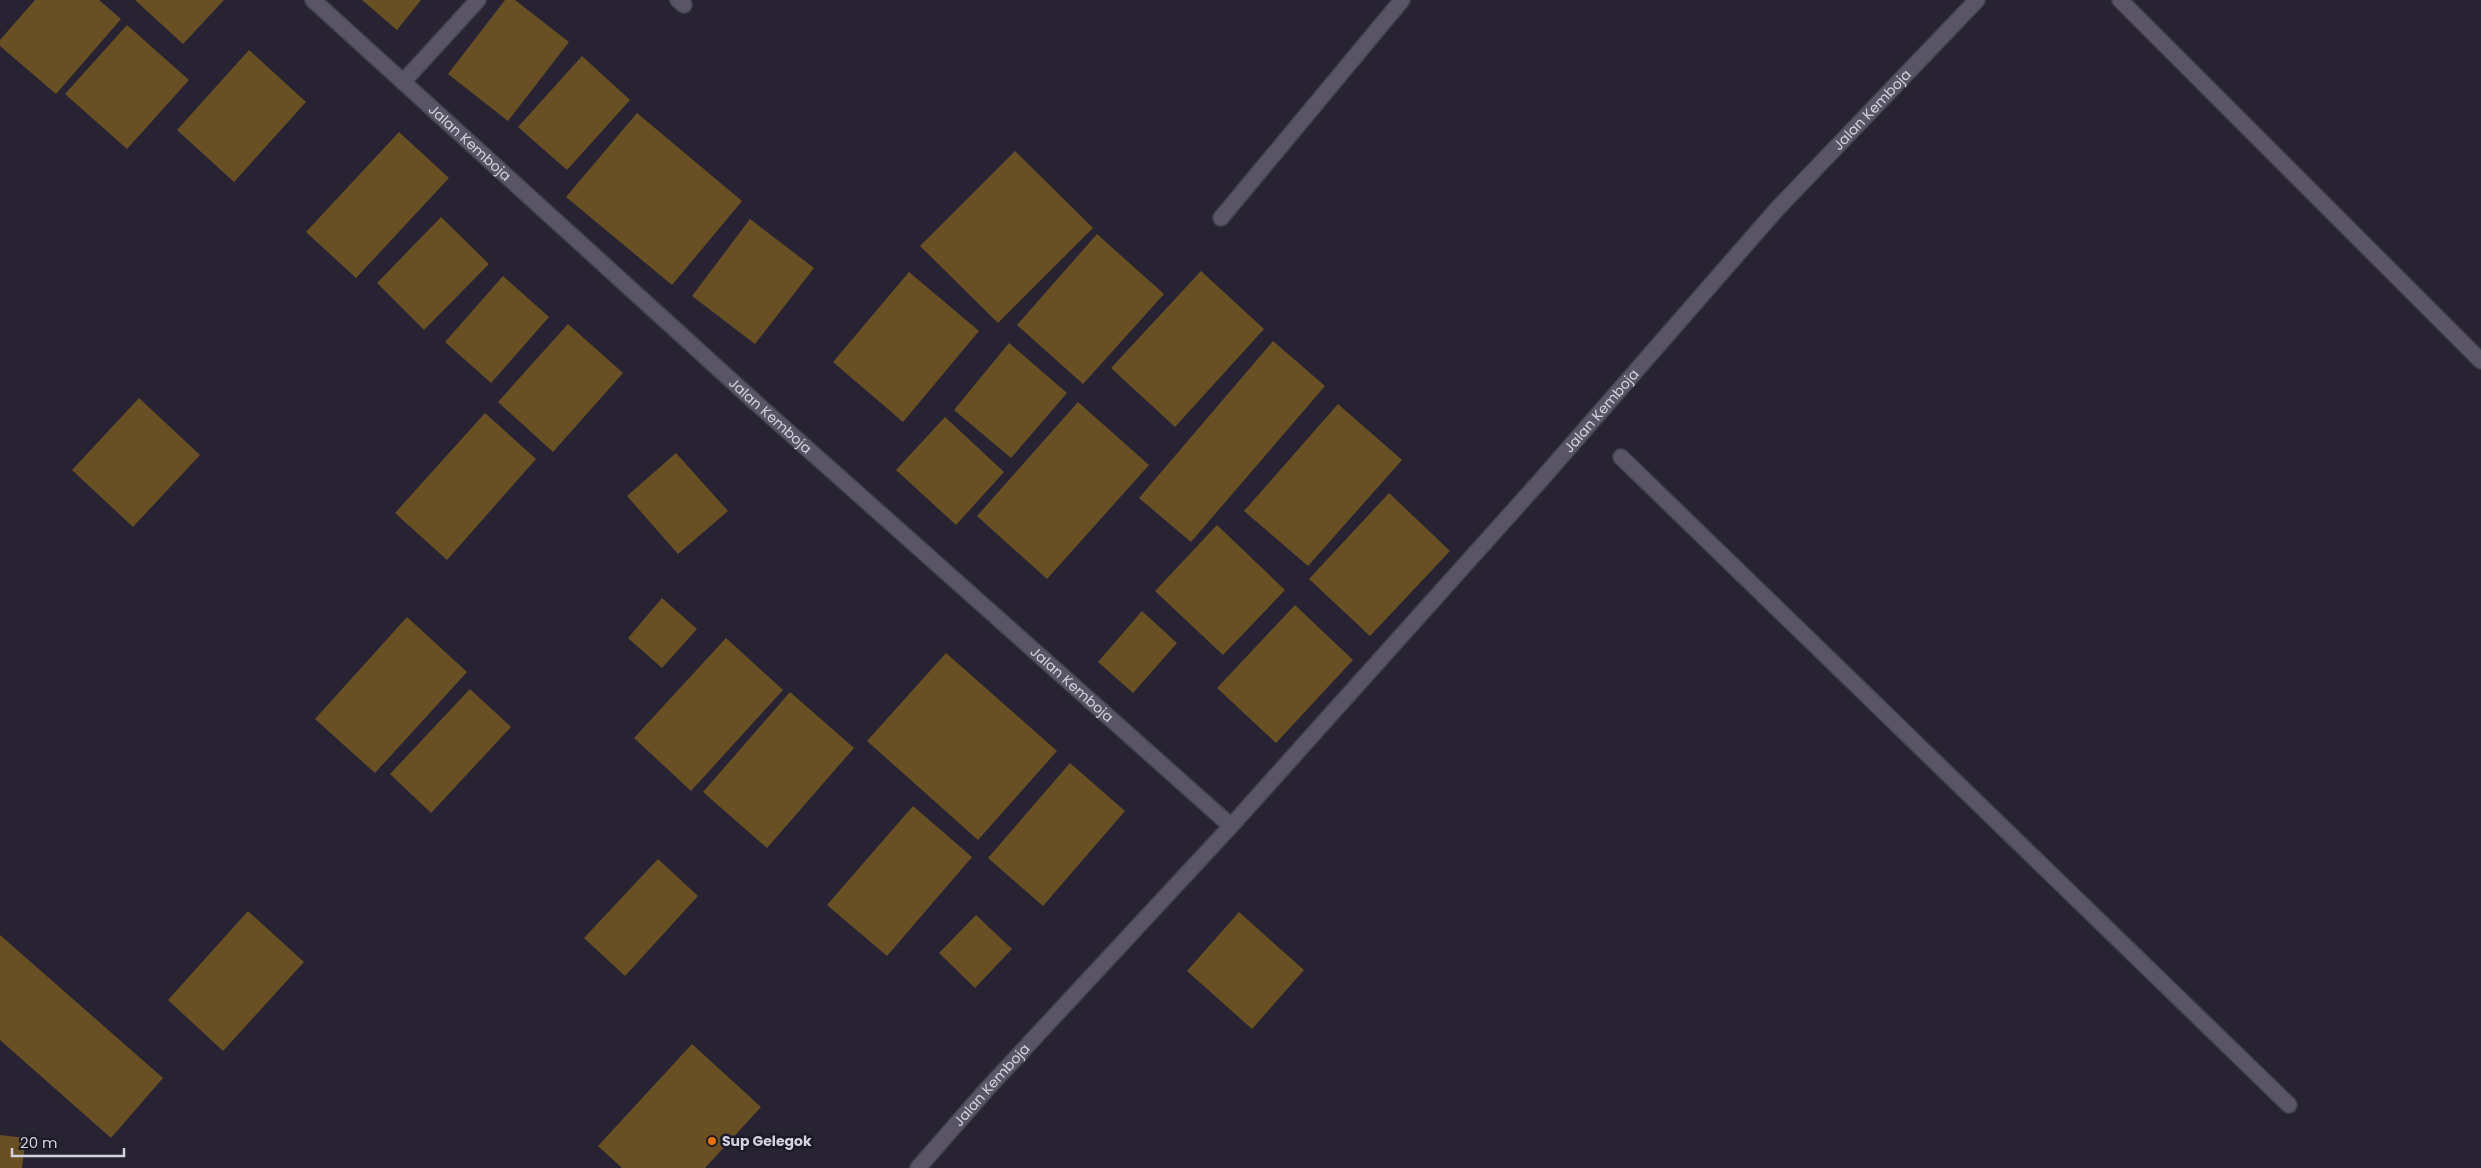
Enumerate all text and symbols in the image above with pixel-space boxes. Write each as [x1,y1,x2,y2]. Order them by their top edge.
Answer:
street label: Jalan Kemboja [1828,65,1916,155]
street label: Jalan Kemboja [424,100,516,186]
street label: Jalan Kemboja [1559,364,1643,457]
street label: Jalan Kemboja [724,373,816,458]
street label: Jalan Kemboja [1026,642,1118,727]
street label: Jalan Kemboja [949,1039,1034,1131]
scale bar [12,1126,125,1158]
place label: Sup Gelegok [722,1131,812,1151]
text: 20 m [20,1132,58,1153]
marker: Sup Gelegok [706,1135,718,1147]

